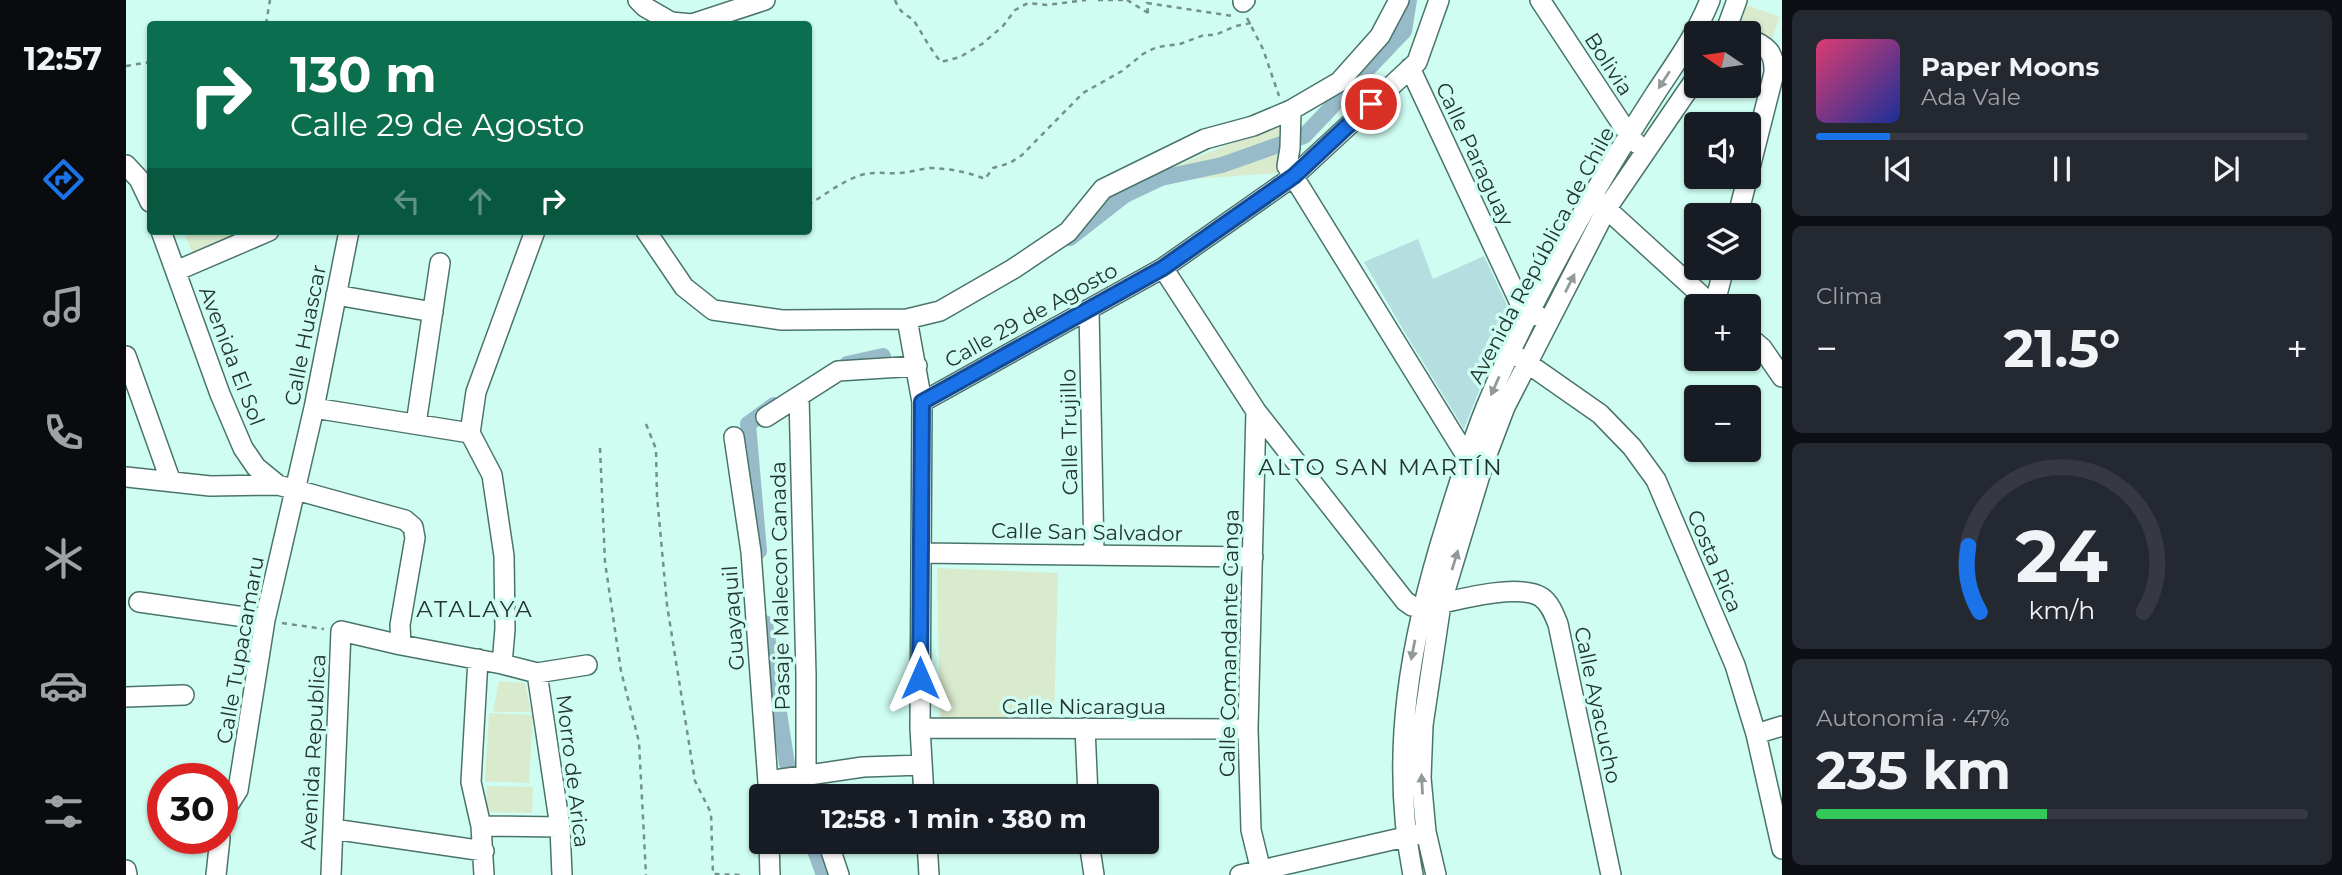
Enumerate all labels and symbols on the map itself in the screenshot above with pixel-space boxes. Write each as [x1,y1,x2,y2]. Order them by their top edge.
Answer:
north arrow [1684,21,1760,98]
street label: Bolivia [1580,28,1638,100]
one-way arrow [1658,71,1671,90]
pin [1341,74,1401,134]
street label: Calle Paraguay [1431,78,1519,230]
street label: Avenida República de Chile [1463,122,1619,388]
street label: Calle 29 de Agosto [940,257,1122,373]
street label: Calle Huascar [279,262,331,408]
one-way arrow [1564,273,1575,293]
street label: Avenida El Sol [194,283,270,429]
street label: Calle Trujillo [1055,368,1083,496]
one-way arrow [1489,376,1500,397]
district label: ALTO SAN MARTÍN [1258,453,1504,481]
street label: Pasaje Malecon Canada [765,461,795,711]
street label: Costa Rica [1682,506,1748,616]
street label: Calle Comandante Canga [1214,509,1244,777]
street label: Calle San Salvador [991,518,1183,546]
one-way arrow [1450,549,1460,570]
street label: Calle Tupacamaru [211,554,269,746]
street label: Guayaquil [717,565,749,671]
district label: ATALAYA [416,595,534,623]
street label: Calle Ayacucho [1569,624,1627,786]
one-way arrow [1408,639,1419,661]
position arrow [883,641,957,715]
street label: Avenida Republica [295,653,331,851]
street label: Morro de Arica [551,693,595,849]
street label: Calle Nicaragua [1002,694,1166,719]
speed limit sign: 30 [147,763,238,854]
one-way arrow [1416,772,1427,794]

